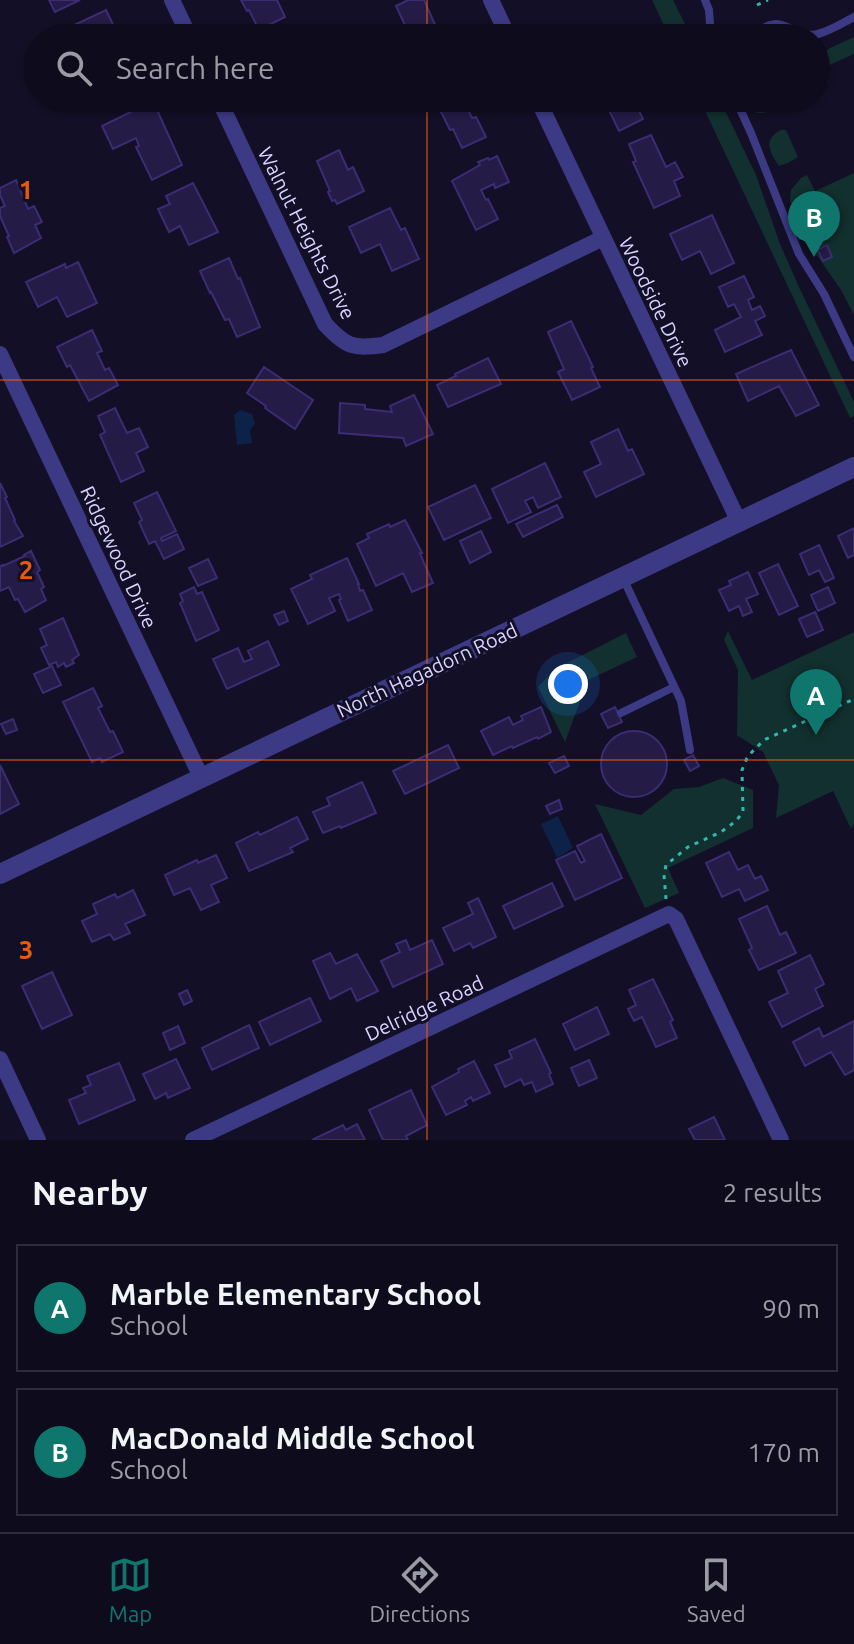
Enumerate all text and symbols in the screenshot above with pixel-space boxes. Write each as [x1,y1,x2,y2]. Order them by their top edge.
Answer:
search box [24,24,830,112]
icon: search [52,46,96,90]
text: Search here [116,51,275,85]
street label: Walnut Heights Drive [254,143,360,323]
text: 1 [19,175,33,204]
pin: B [788,191,840,257]
street label: Woodside Drive [615,233,697,371]
street label: Ridgewood Drive [76,482,162,632]
text: 2 [19,555,33,584]
street label: North Hagadorn Road [333,618,521,722]
your location [548,664,588,704]
pin: A [790,669,842,735]
text: 3 [19,935,33,964]
street label: Delridge Road [361,971,487,1045]
text: Nearby [32,1173,147,1211]
text: 2 results [723,1178,822,1207]
text: Marble Elementary School [110,1277,481,1311]
text: A [51,1294,69,1323]
text: 90 m [762,1294,820,1323]
text: School [110,1311,188,1340]
text: MacDonald Middle School [110,1421,475,1455]
text: B [51,1438,69,1467]
text: 170 m [748,1438,820,1467]
text: School [110,1455,188,1484]
tab: Map [108,1553,152,1626]
tab: Directions [369,1553,470,1626]
tab: Saved [687,1553,746,1626]

